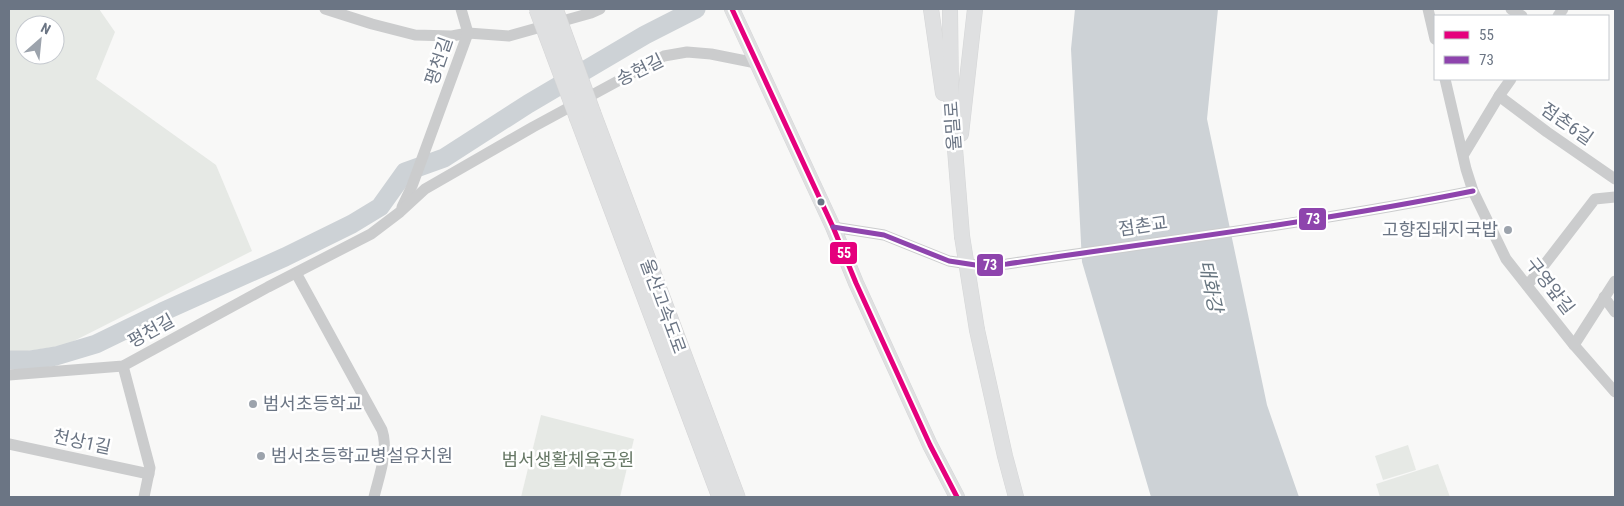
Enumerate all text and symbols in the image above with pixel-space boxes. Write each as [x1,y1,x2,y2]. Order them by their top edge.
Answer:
north arrow [15,15,65,65]
legend [1434,15,1609,80]
text: N [38,19,53,37]
text: 55 [1479,26,1494,44]
street label: 평천길 [421,34,457,88]
street label: 송현길 [613,49,667,90]
text: 73 [1479,51,1494,69]
street label: 점촌6길 [1537,98,1597,149]
street label: 울밀로 [940,101,965,152]
unlabelled marker [816,197,826,207]
line badge: 73 [1298,207,1327,231]
text: 73 [1306,211,1320,227]
street label: 점촌교 [1117,212,1169,239]
place label: 고향집돼지국밥 [1382,219,1498,240]
marker: 고향집돼지국밥 [1502,224,1514,236]
line badge: 55 [829,241,858,265]
text: 55 [837,245,851,261]
line badge: 73 [976,253,1004,277]
street label: 구영앞길 [1522,253,1579,318]
street label: 울산고속도로 [637,256,690,356]
text: 73 [983,257,997,273]
water label: 태화강 [1194,258,1228,317]
street label: 평천길 [124,309,178,352]
place label: 범서초등학교 [263,393,362,414]
marker: 범서초등학교 [247,398,259,410]
street label: 천상1길 [51,425,113,458]
place label: 범서초등학교병설유치원 [271,445,453,466]
park label: 범서생활체육공원 [502,449,634,470]
marker: 범서초등학교병설유치원 [255,450,267,462]

